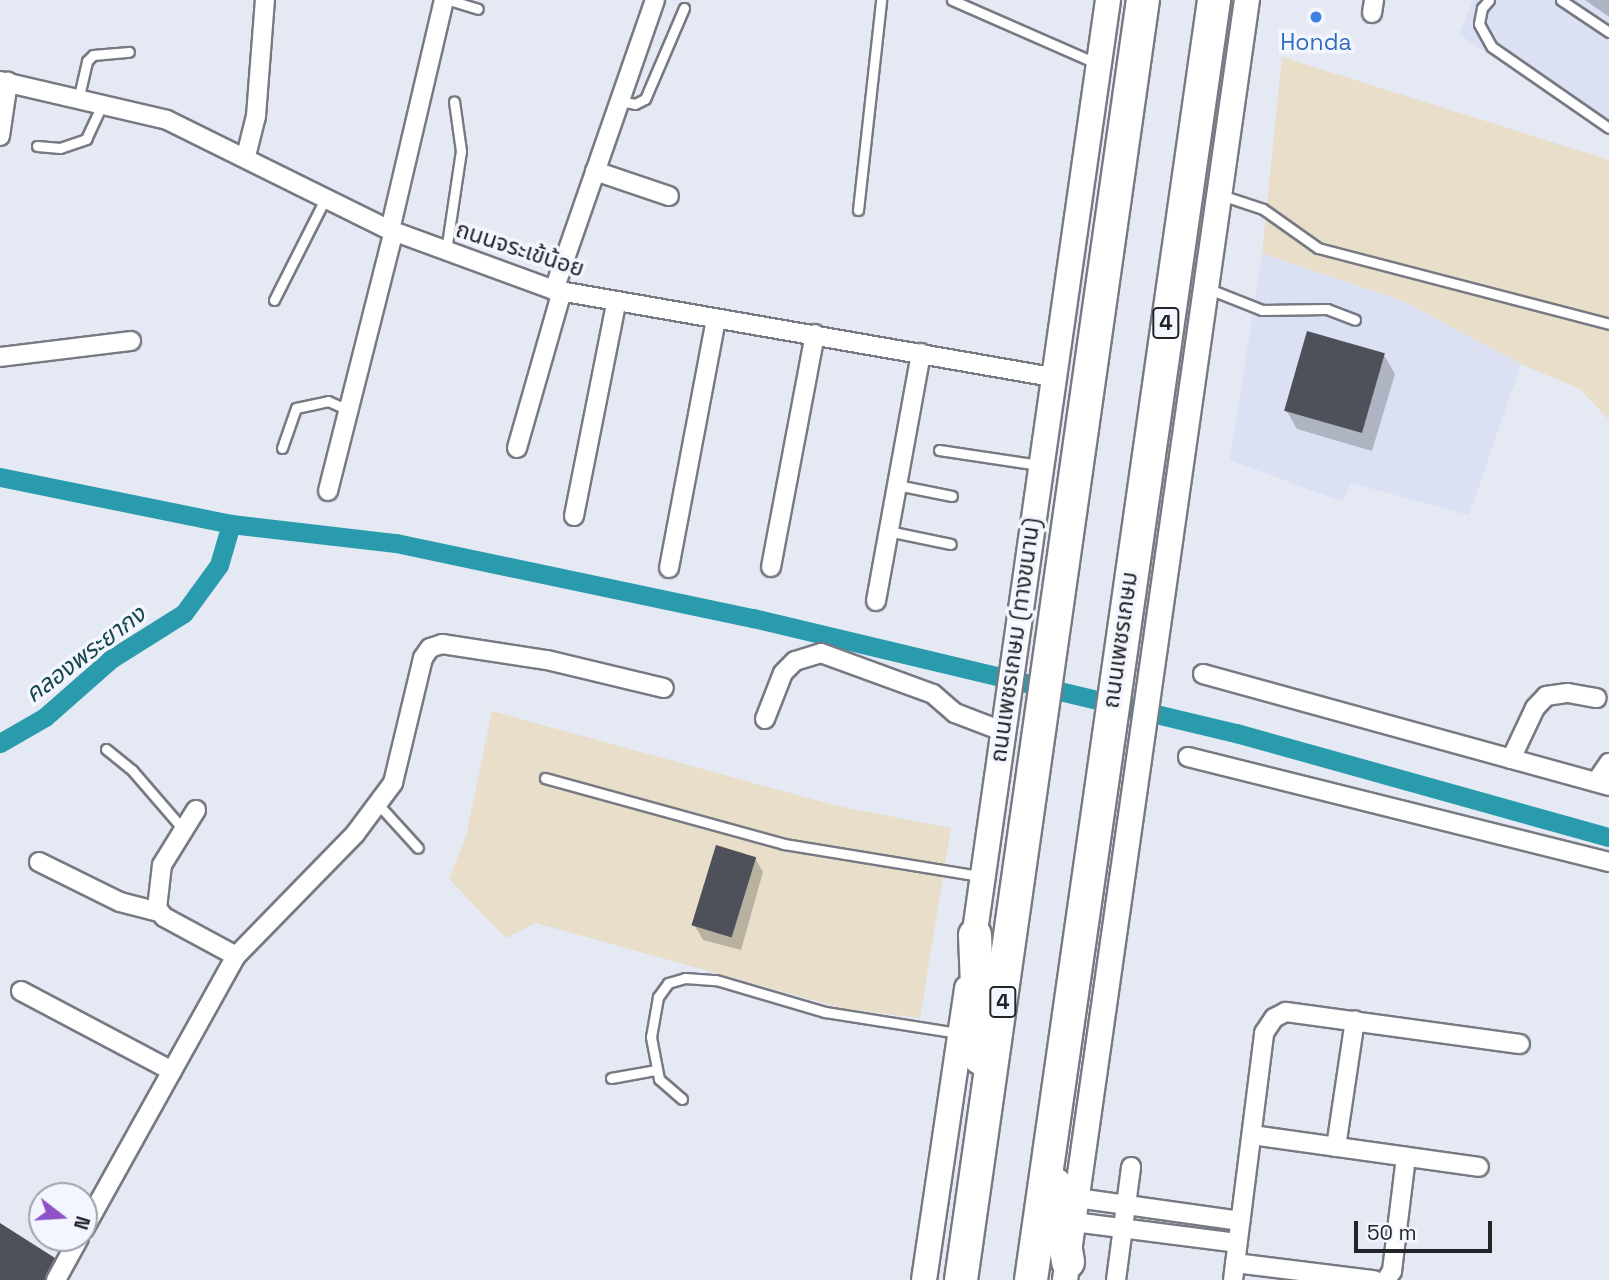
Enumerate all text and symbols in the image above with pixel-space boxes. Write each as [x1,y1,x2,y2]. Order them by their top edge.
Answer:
marker: Honda [1308,9,1324,25]
place label: Honda [1280,28,1352,56]
street label: ถนนจระเข้น้อย [452,215,588,283]
road number: 4 [1152,306,1180,340]
street label: ถนนเพชรเกษม (ทางขนาน) [984,516,1046,764]
street label: ถนนเพชรเกษม [1097,570,1143,710]
water label: คลองพระยากง [19,600,151,708]
road number: 4 [989,984,1017,1020]
north arrow [28,1182,98,1252]
scale bar [1357,1206,1495,1250]
text: N [68,1213,95,1232]
text: 50 m [1367,1219,1417,1246]

